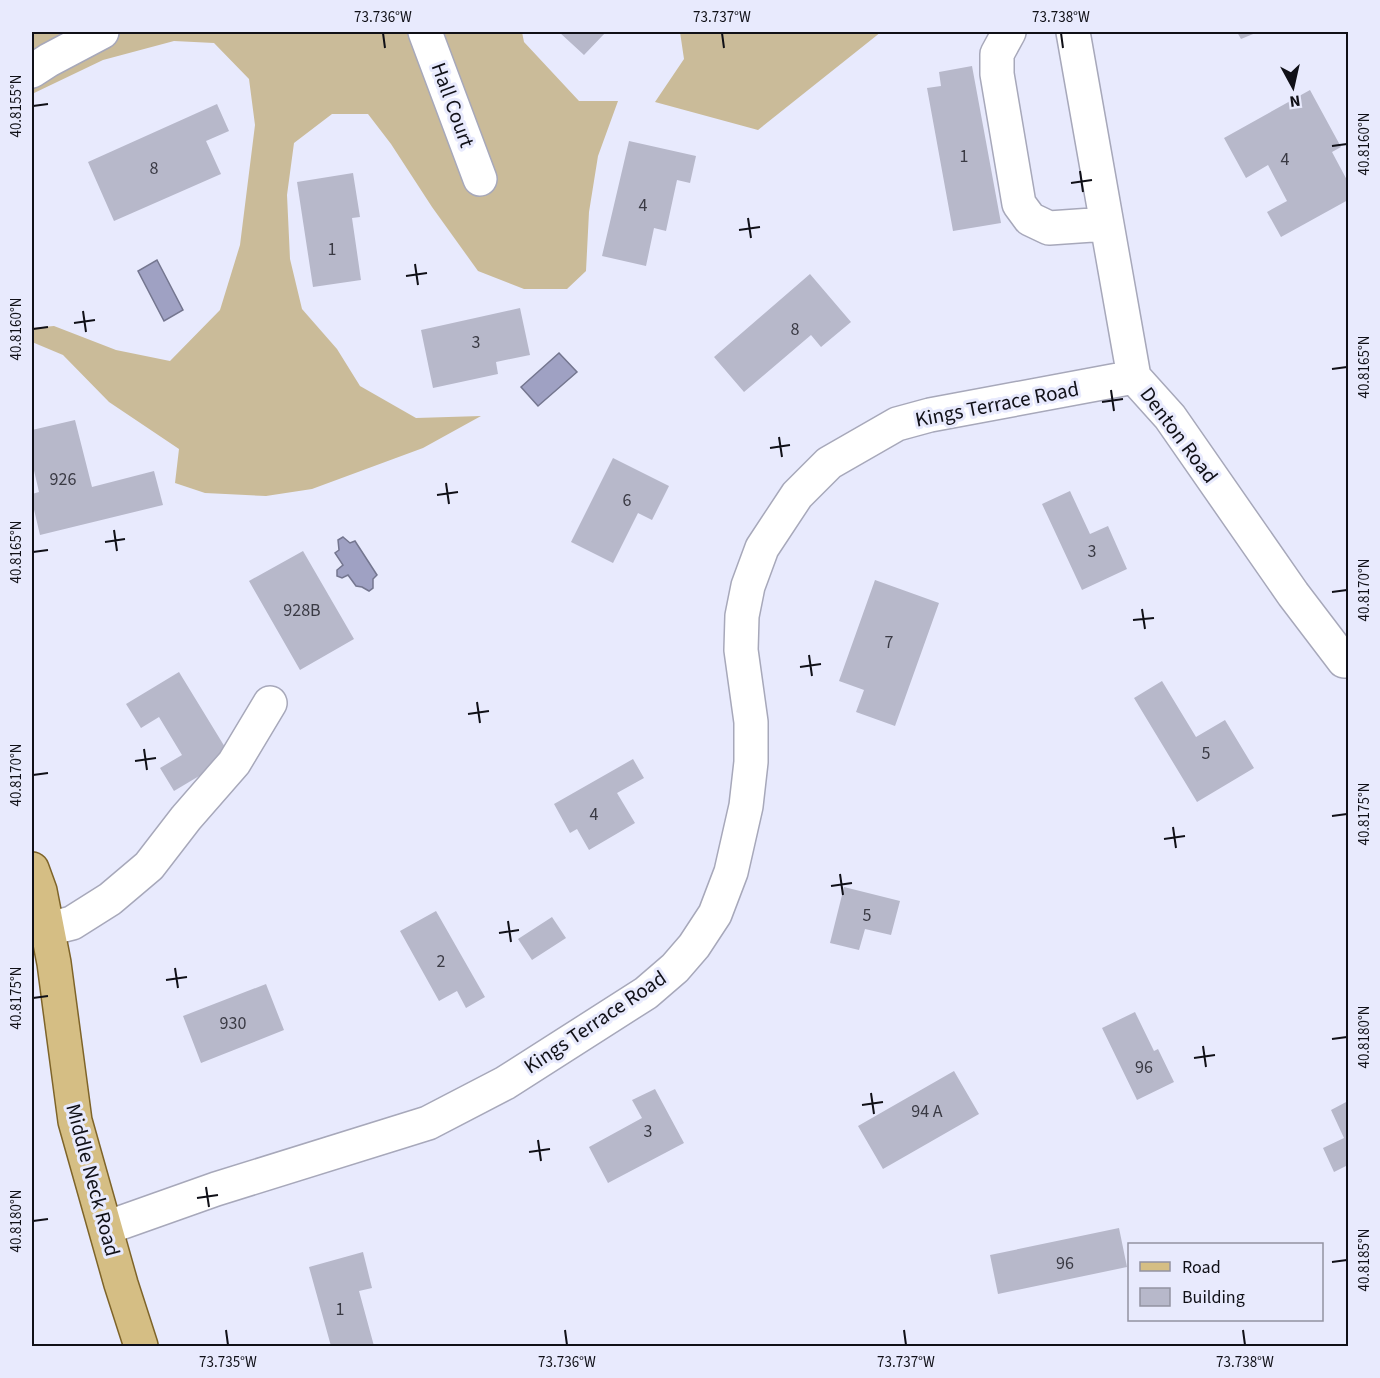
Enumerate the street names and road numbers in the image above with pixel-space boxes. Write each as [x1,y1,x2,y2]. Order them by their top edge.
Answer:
street label: Hall Court [424,58,482,152]
street label: Kings Terrace Road [913,373,1081,435]
street label: Denton Road [1133,381,1225,489]
street label: Kings Terrace Road [518,963,672,1081]
street label: Middle Neck Road [58,1100,128,1260]

